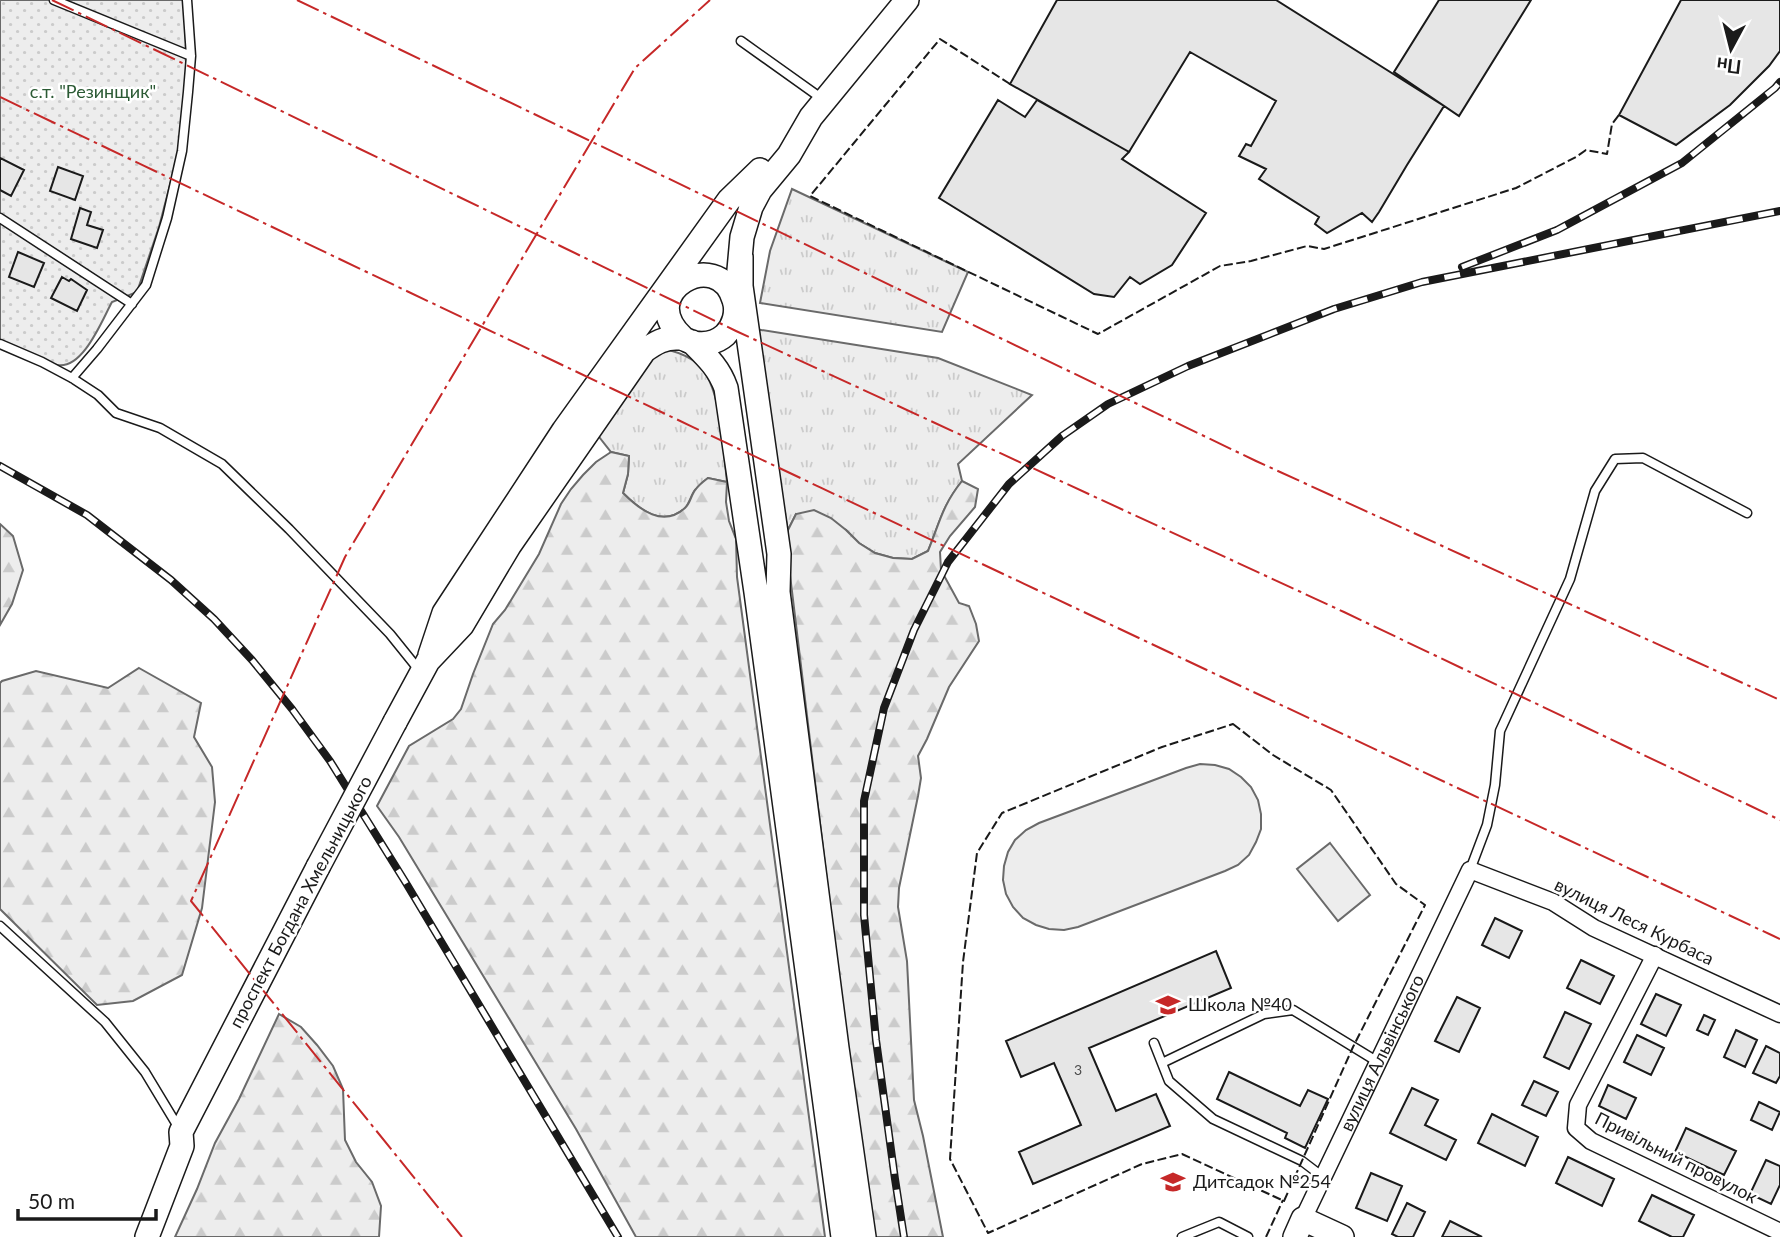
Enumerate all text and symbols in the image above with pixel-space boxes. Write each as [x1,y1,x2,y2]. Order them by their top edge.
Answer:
north arrow [1696,14,1766,84]
text: Пн [1715,53,1743,79]
park label: с.т. "Резинщик" [30,80,156,102]
street label: проспект Богдана Хмельницького [224,772,376,1031]
street label: вулиця Леся Курбаса [1551,873,1718,969]
street label: вулиця Альвінського [1335,971,1428,1134]
school or university icon: Школа №40 [1154,991,1182,1019]
place label: Школа №40 [1188,993,1292,1015]
house number: 3 [1074,1061,1082,1078]
street label: Привільний провулок [1592,1107,1762,1208]
school or university icon: Дитсадок №254 [1159,1168,1187,1196]
place label: Дитсадок №254 [1193,1170,1331,1192]
scale bar [18,1178,156,1222]
text: 50 m [28,1188,75,1213]

